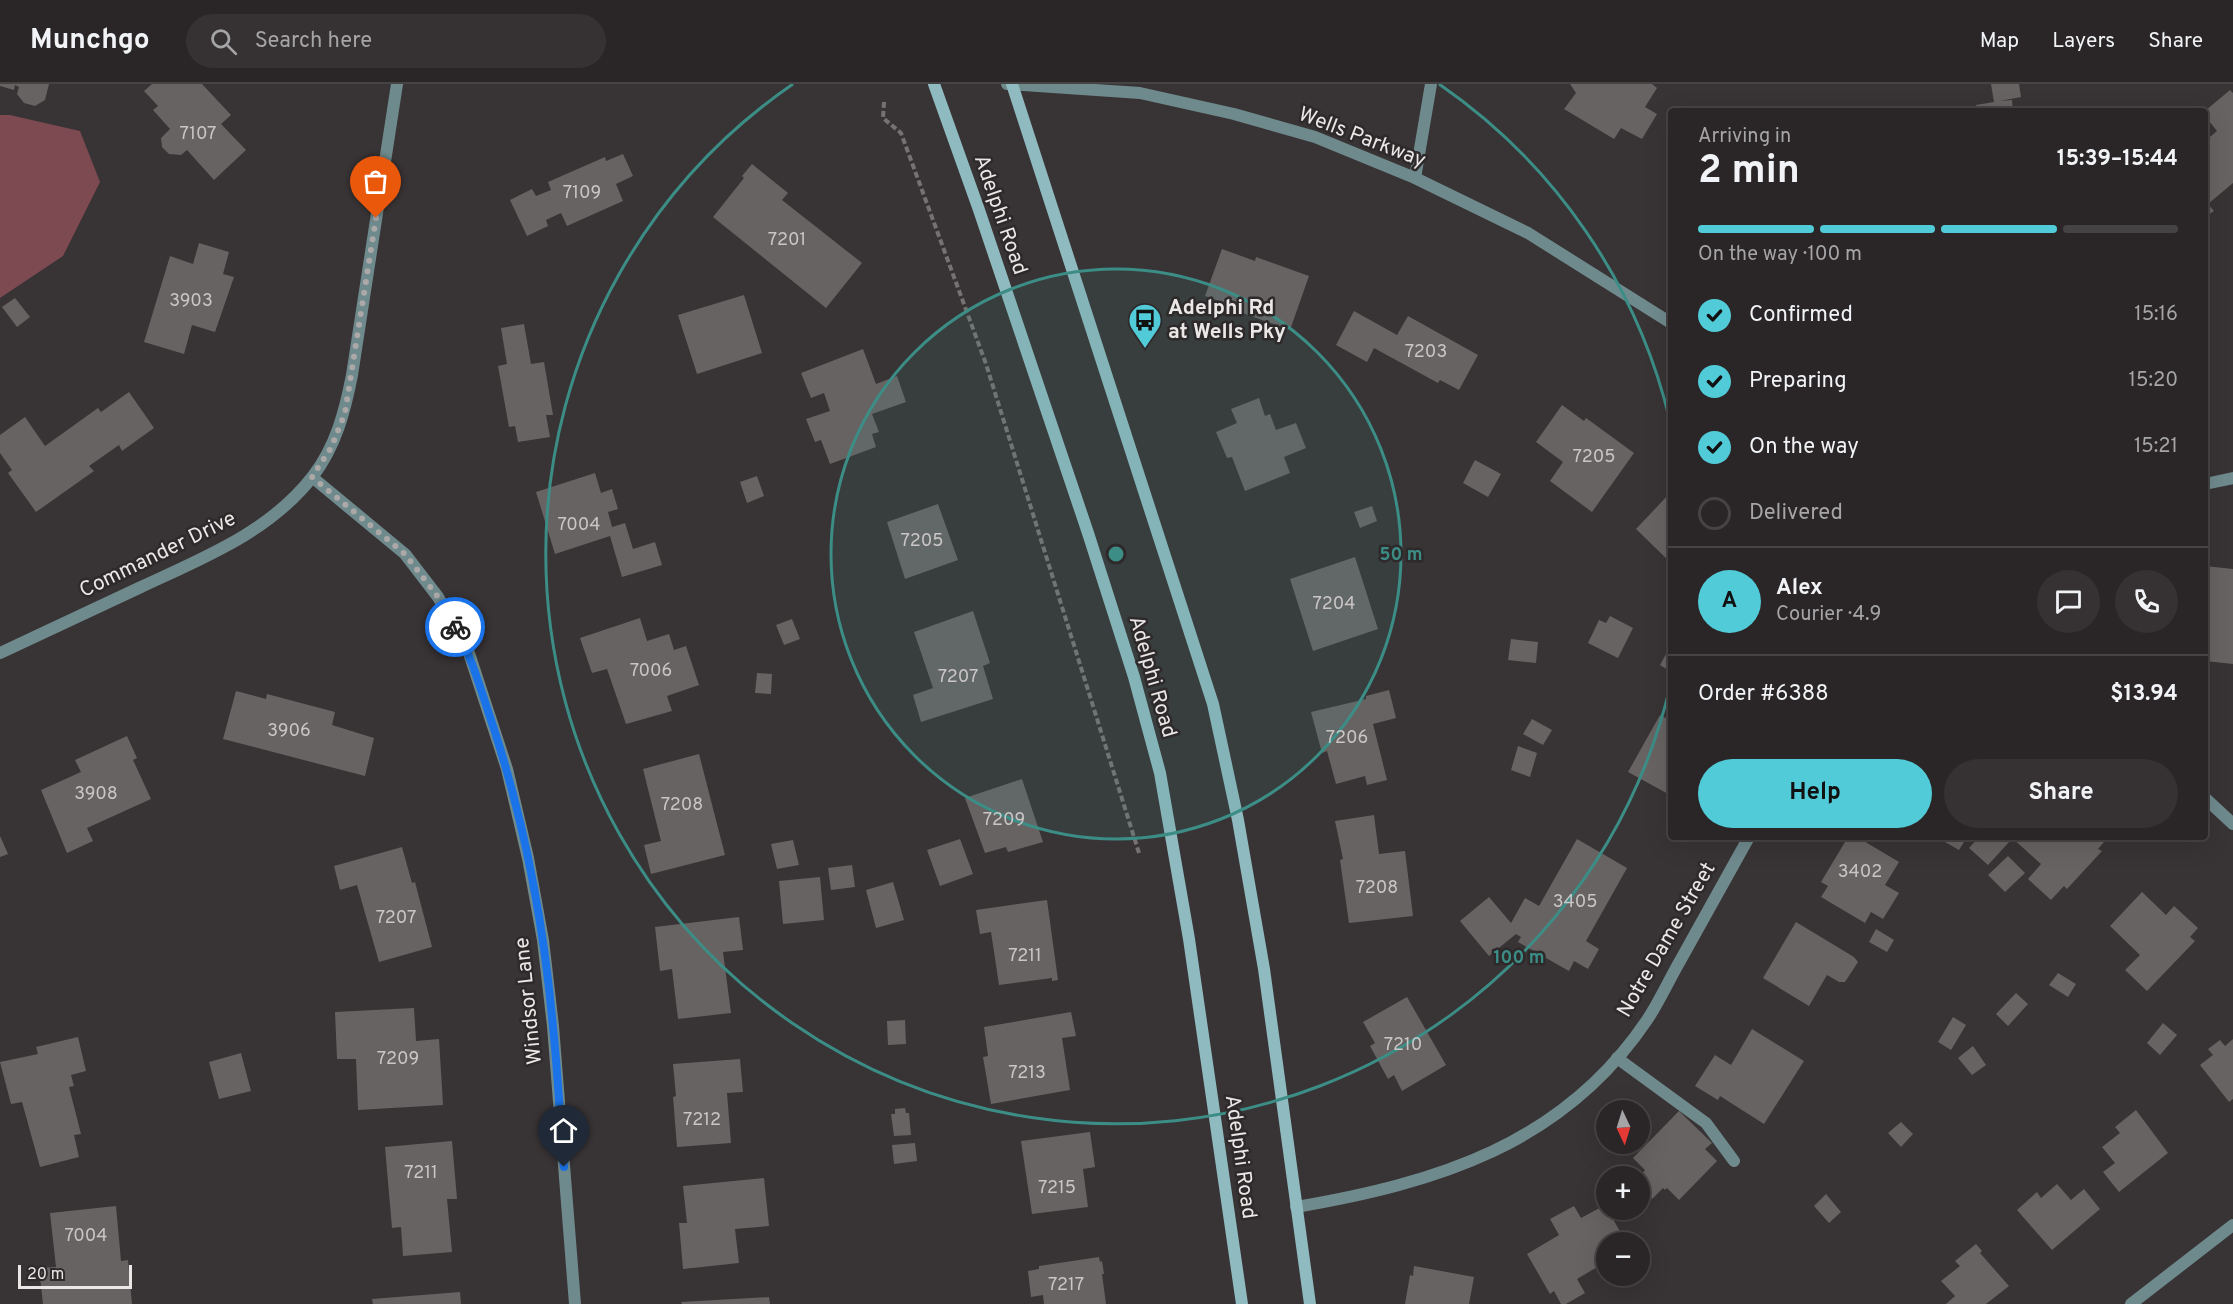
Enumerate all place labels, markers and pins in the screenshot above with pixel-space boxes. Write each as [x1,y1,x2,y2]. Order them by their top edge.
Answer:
pin [350,156,401,218]
place label: Adelphi Rd at Wells Pky [1168,295,1286,346]
bus stop icon: Adelphi Rd at Wells Pky [1127,302,1163,349]
centre of rings [1106,544,1126,564]
pin [538,1105,589,1167]

